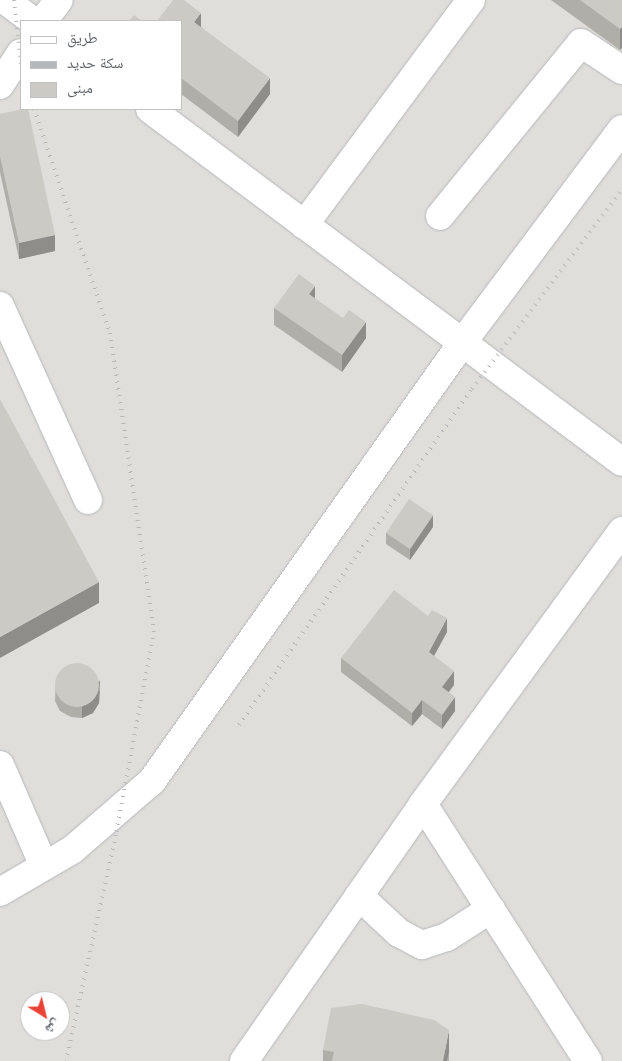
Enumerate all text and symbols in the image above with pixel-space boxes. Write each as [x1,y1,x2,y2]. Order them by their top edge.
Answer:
legend [20,20,182,110]
text: طريق [67,28,98,47]
text: سكة حديد [67,53,123,72]
text: مبنى [67,78,93,97]
north arrow [20,991,70,1041]
text: ش [42,1016,65,1039]

